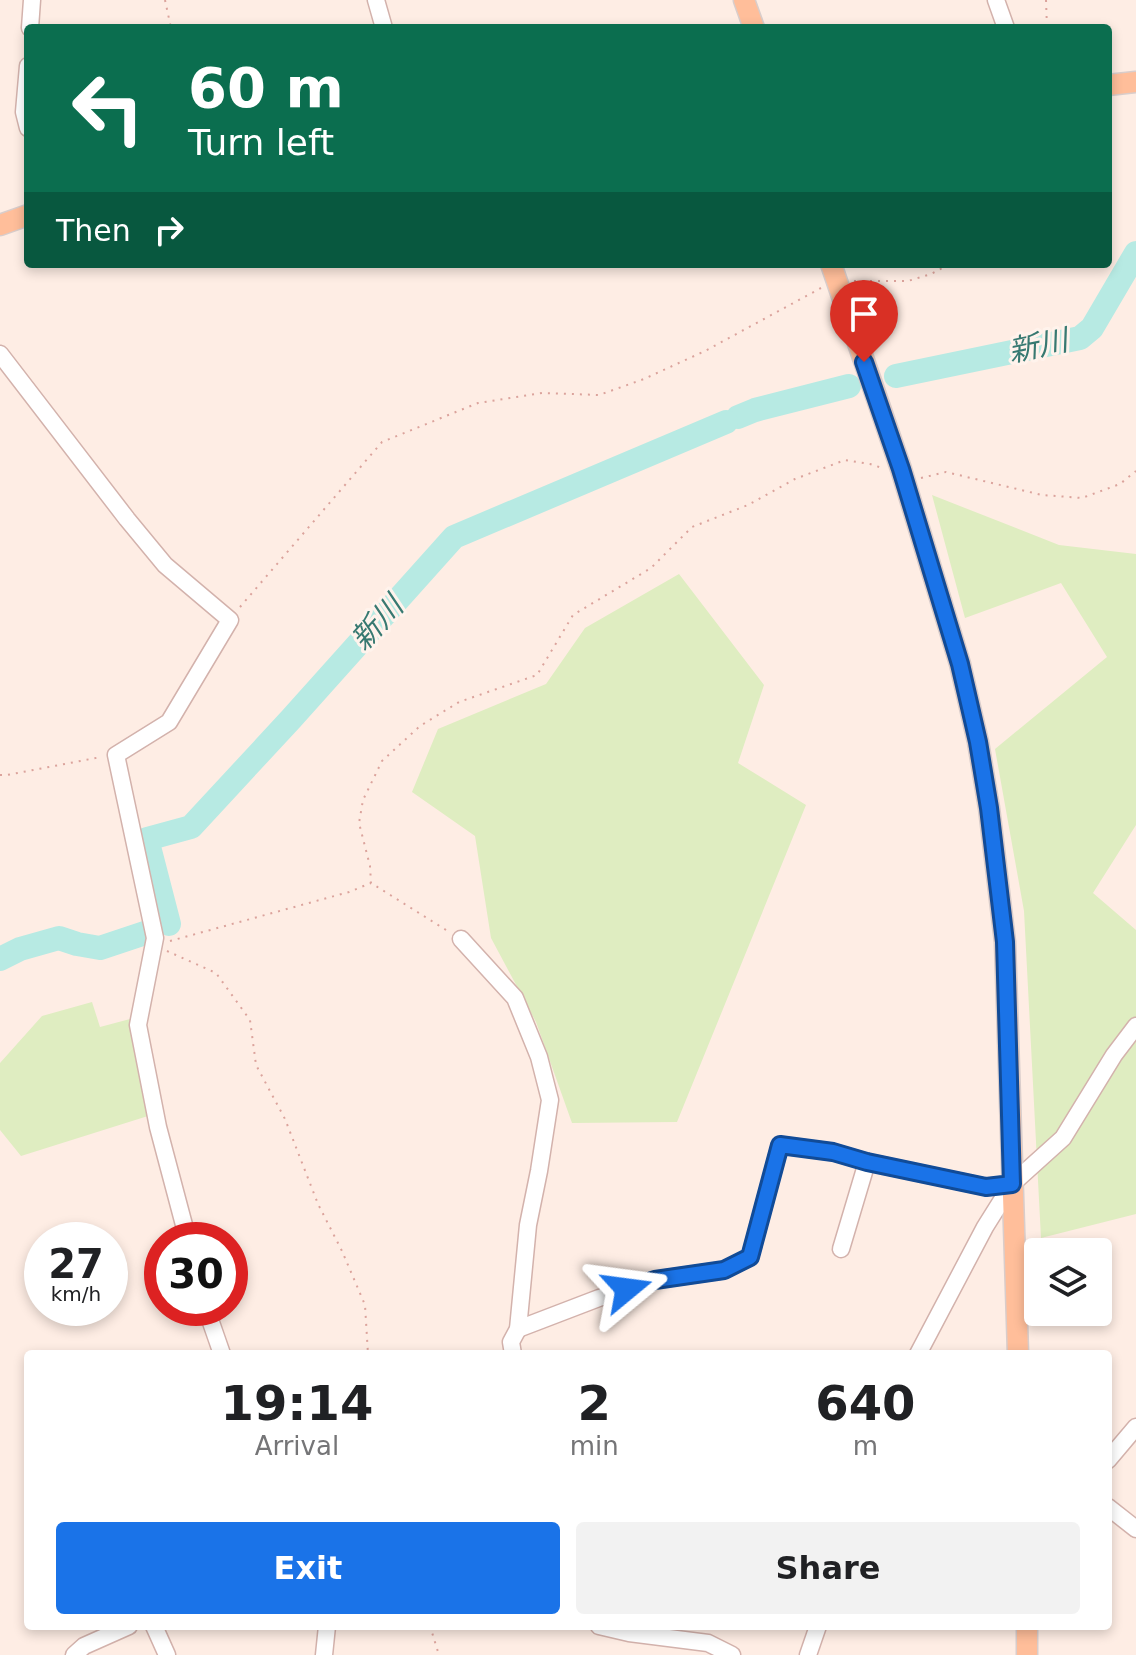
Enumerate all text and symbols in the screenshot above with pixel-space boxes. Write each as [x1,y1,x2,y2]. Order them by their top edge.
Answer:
text: 60 m [188,55,344,120]
icon: left [56,56,160,160]
text: Turn left [188,122,334,163]
icon: right [147,208,191,252]
text: Then [56,213,131,248]
pin [830,280,898,362]
icon: arrive [842,292,886,336]
water label: 新川 [1005,322,1074,369]
water label: 新川 [344,586,412,657]
speed limit sign: 30 [144,1222,248,1326]
map controls [1024,1238,1112,1326]
button: layers [1024,1238,1112,1326]
text: 27 [48,1241,104,1287]
position arrow [585,1247,669,1331]
text: km/h [51,1282,101,1306]
text: 19:14 [220,1375,373,1431]
text: 2 [578,1375,611,1431]
text: 640 [815,1375,915,1431]
text: Arrival [255,1431,339,1461]
text: min [570,1431,619,1461]
text: m [853,1431,878,1461]
button: Exit [56,1522,560,1614]
button: Share [576,1522,1080,1614]

